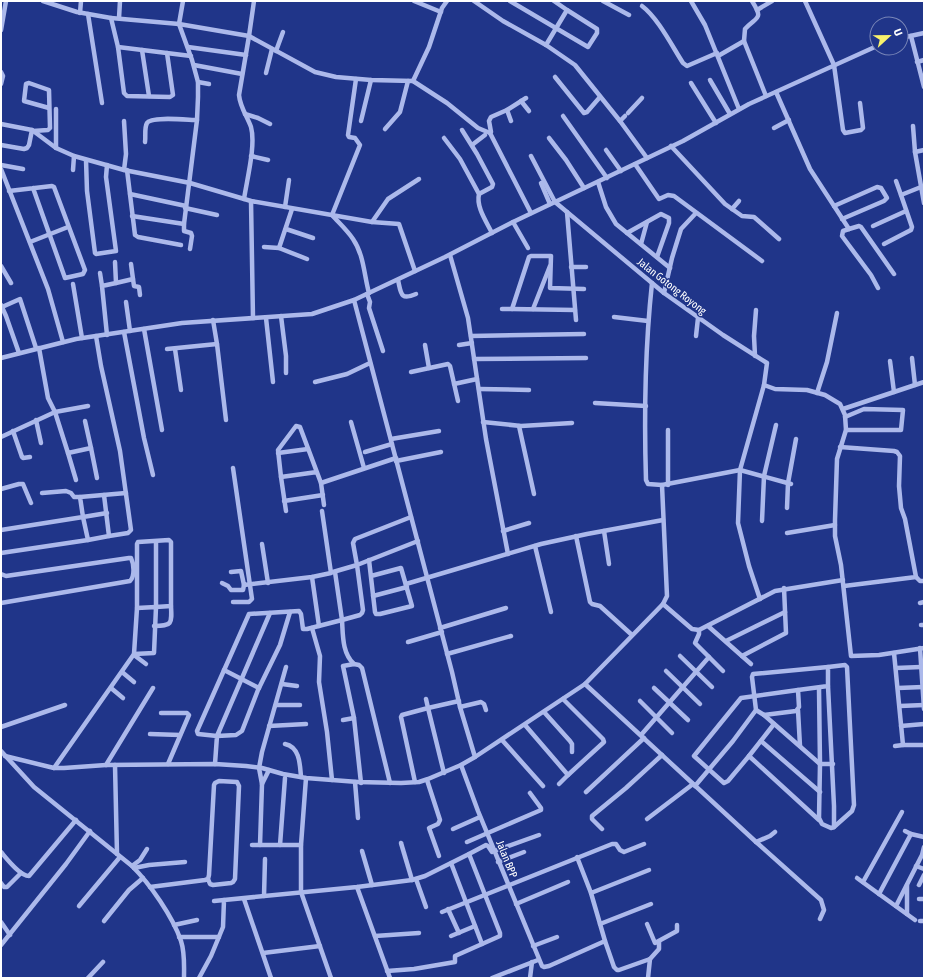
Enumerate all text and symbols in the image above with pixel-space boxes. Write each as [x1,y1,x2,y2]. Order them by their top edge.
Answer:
north arrow [869,16,909,56]
text: U [891,27,905,38]
street label: Jalan Gotong Royong [635,255,709,317]
street label: Jalan BPP [494,838,520,880]

